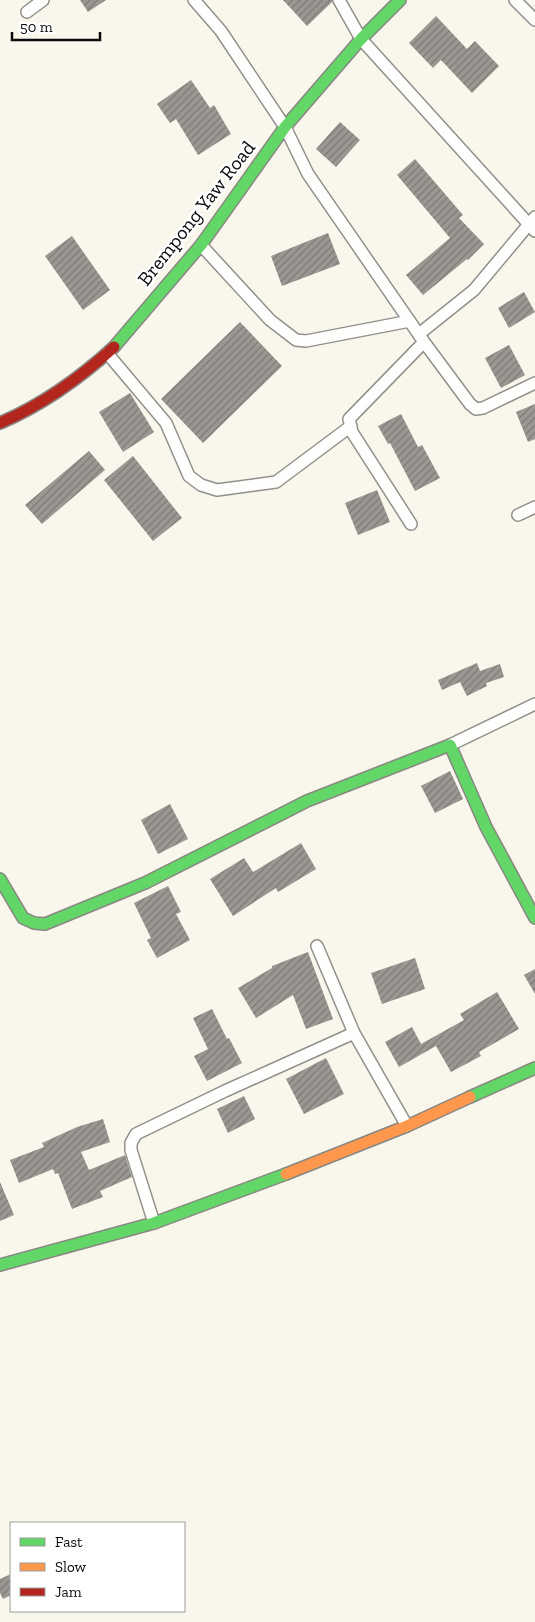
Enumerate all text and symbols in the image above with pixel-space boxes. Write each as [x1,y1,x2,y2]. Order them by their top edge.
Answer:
scale bar [12,10,100,42]
text: 50 m [20,18,53,36]
street label: Brempong Yaw Road [132,136,260,290]
legend [10,1522,185,1612]
text: Fast [55,1533,83,1551]
text: Slow [55,1558,87,1576]
text: Jam [55,1583,82,1601]

